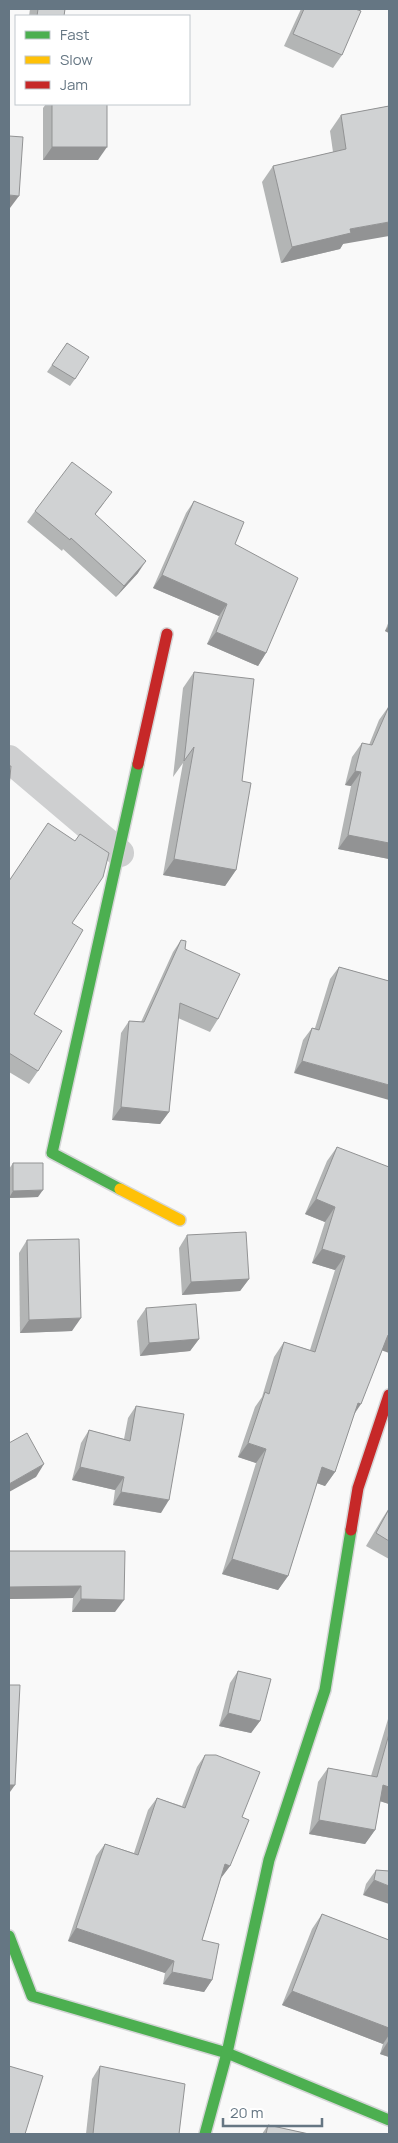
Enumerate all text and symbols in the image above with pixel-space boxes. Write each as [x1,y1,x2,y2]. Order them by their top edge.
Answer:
legend [15,15,190,105]
text: Fast [60,24,89,45]
text: Slow [60,49,93,70]
text: Jam [60,74,88,95]
scale bar [223,2096,322,2128]
text: 20 m [230,2102,263,2123]

